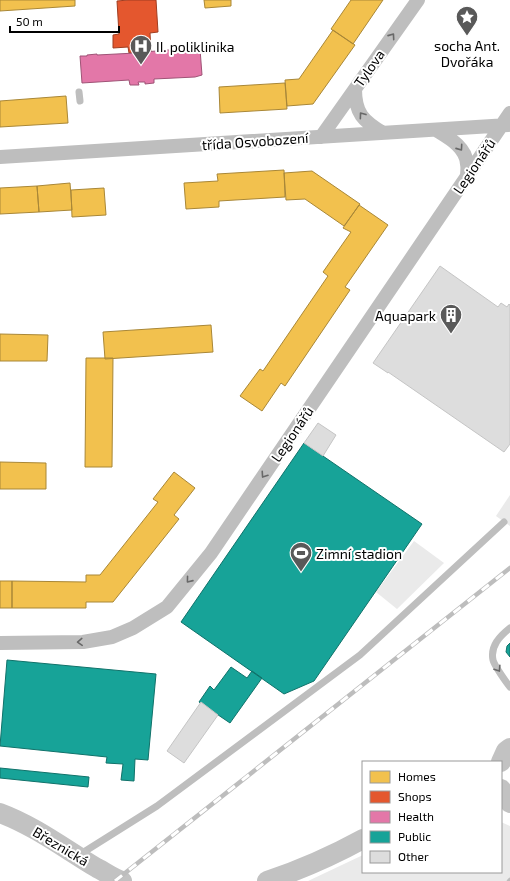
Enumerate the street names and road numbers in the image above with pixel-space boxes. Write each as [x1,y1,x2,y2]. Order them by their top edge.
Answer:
street label: Tylova [350,46,388,90]
street label: třída Osvobození [201,129,310,153]
street label: Legionářů [449,135,499,197]
street label: Legionářů [267,403,317,465]
street label: Březnická [30,823,92,869]

